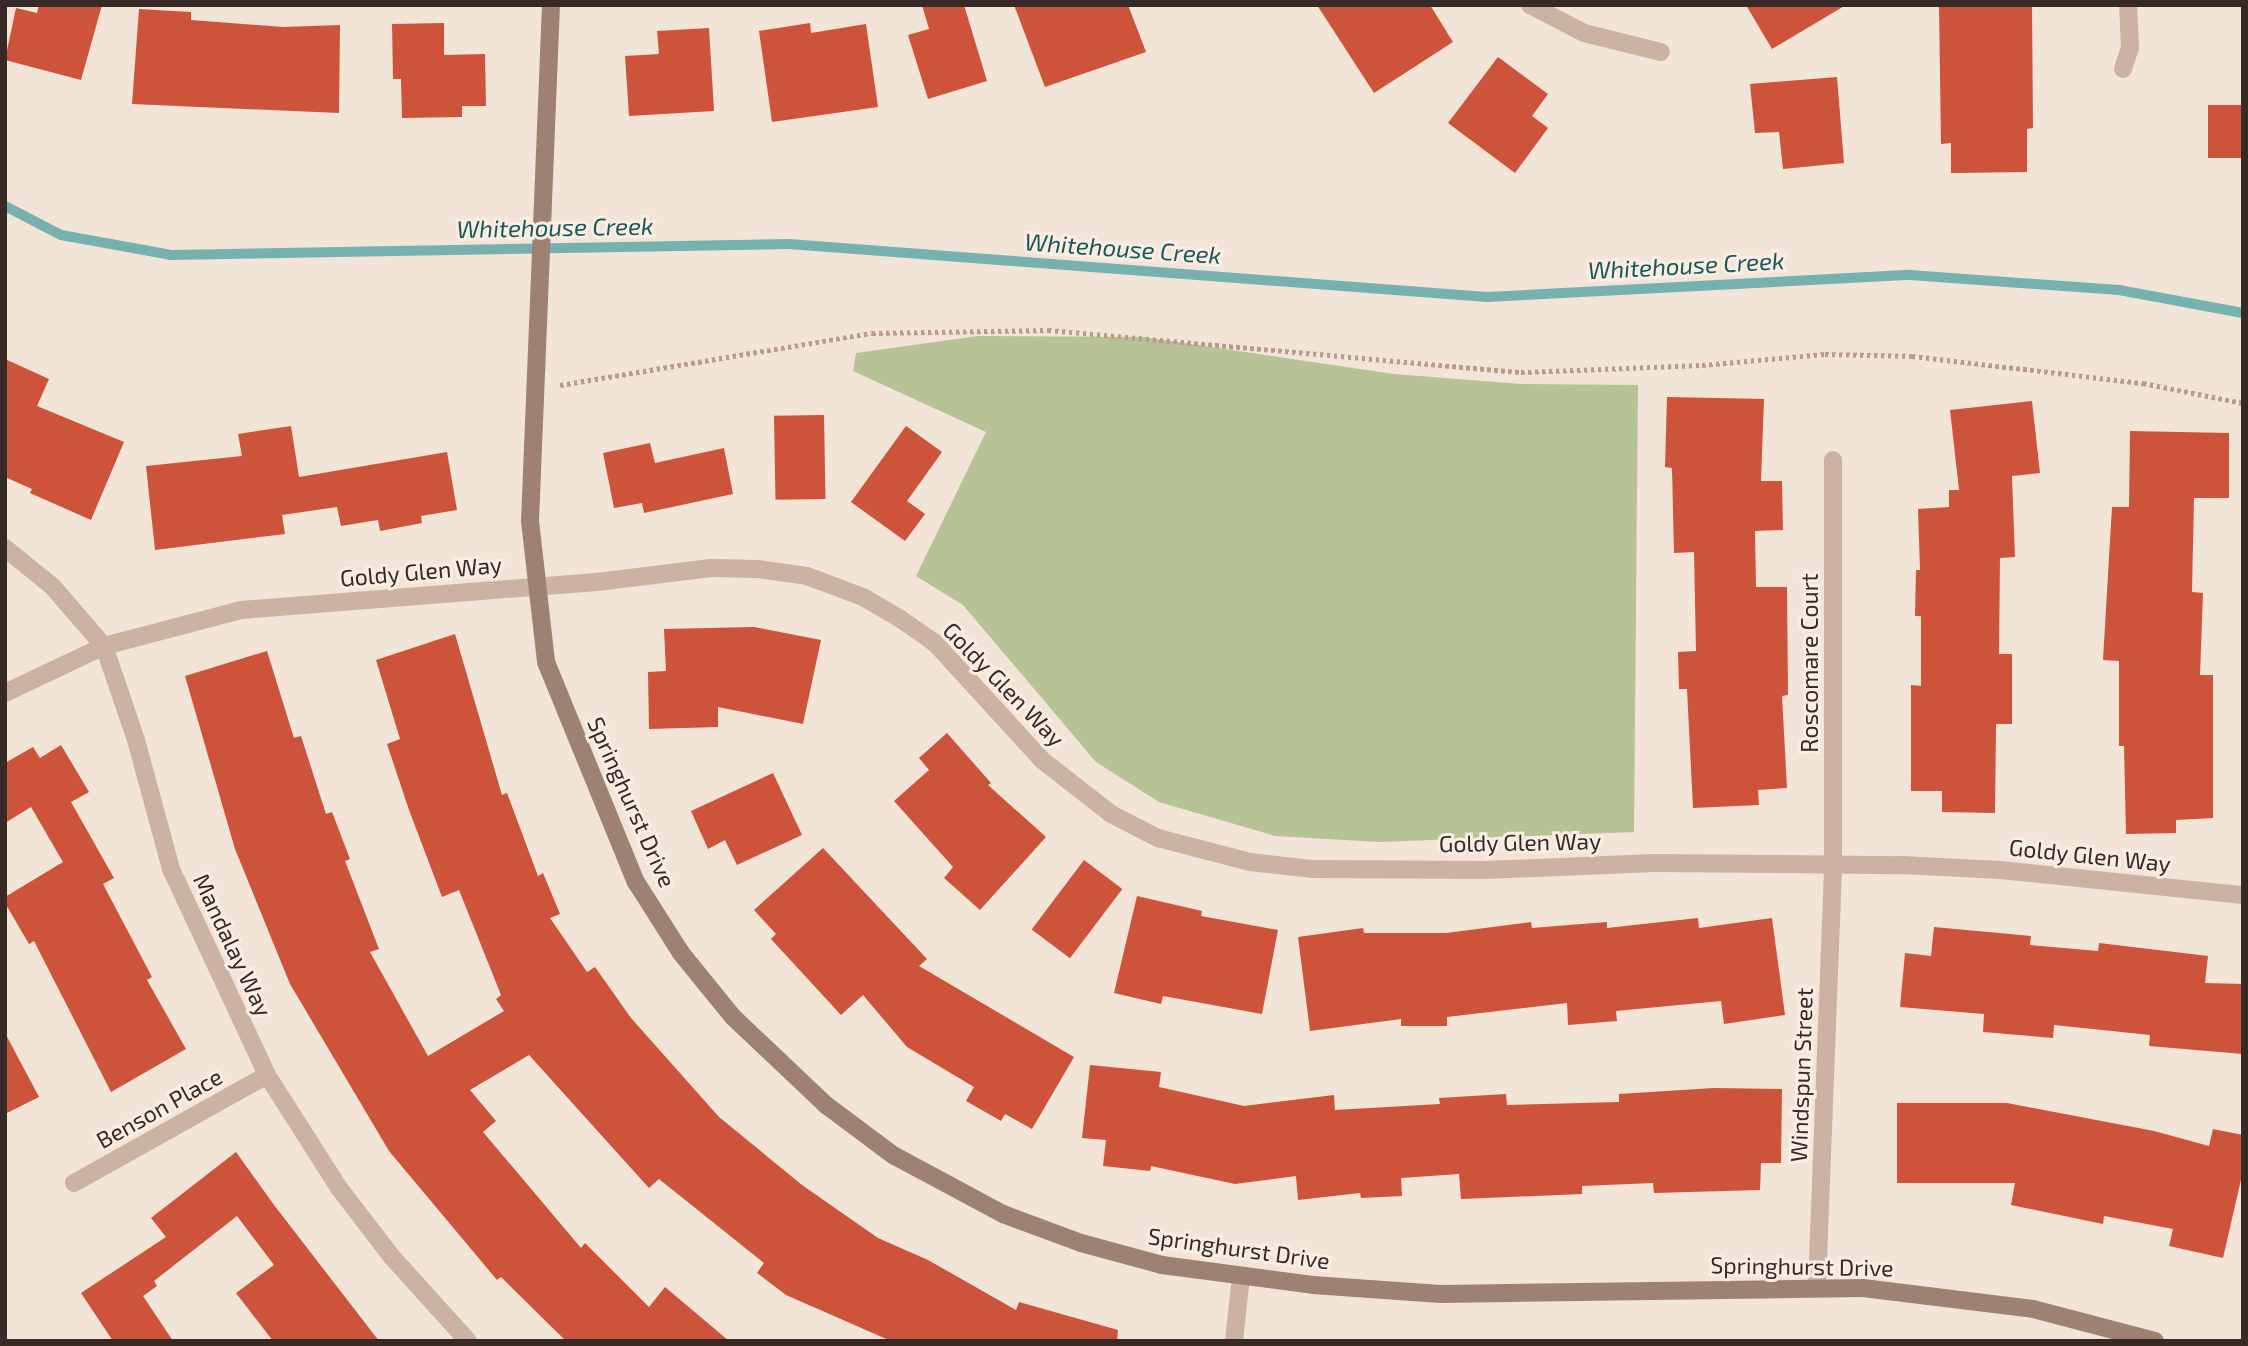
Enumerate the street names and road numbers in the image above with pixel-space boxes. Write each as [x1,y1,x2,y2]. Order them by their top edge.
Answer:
street label: Goldy Glen Way [338,550,504,592]
street label: Roscomare Court [1795,573,1823,753]
street label: Goldy Glen Way [937,616,1071,752]
street label: Springhurst Drive [582,713,682,891]
street label: Goldy Glen Way [1438,827,1602,857]
street label: Goldy Glen Way [2007,833,2173,877]
street label: Mandalay Way [188,869,278,1021]
street label: Windspun Street [1784,987,1818,1163]
street label: Benson Place [91,1062,227,1154]
street label: Springhurst Drive [1146,1222,1332,1274]
street label: Springhurst Drive [1710,1251,1894,1281]

